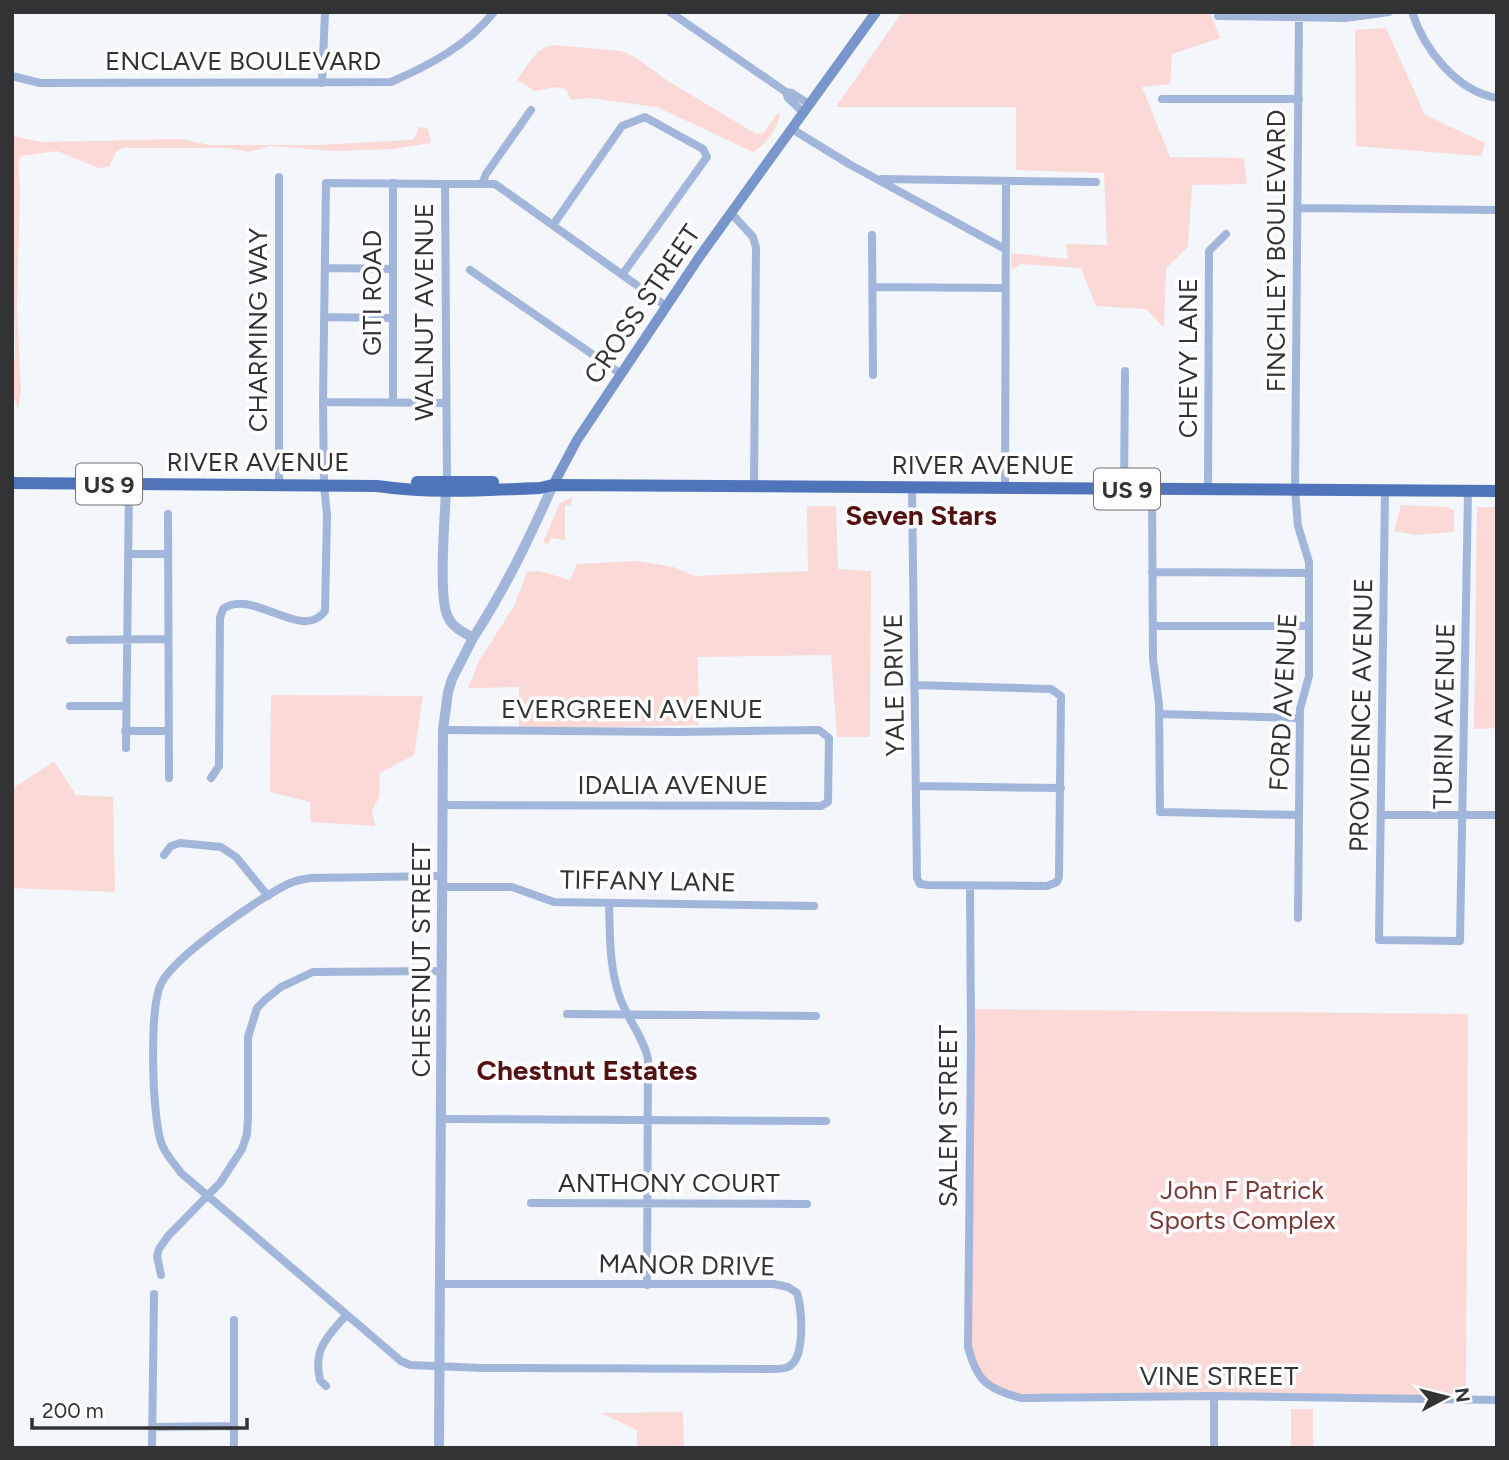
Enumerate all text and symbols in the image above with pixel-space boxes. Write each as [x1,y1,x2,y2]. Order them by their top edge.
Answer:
street label: ENCLAVE BOULEVARD [105,45,381,77]
street label: FINCHLEY BOULEVARD [1260,110,1292,392]
street label: WALNUT AVENUE [408,203,440,421]
street label: CROSS STREET [577,218,707,390]
street label: CHARMING WAY [242,227,274,432]
street label: GITI ROAD [356,230,388,356]
street label: CHEVY LANE [1172,278,1204,438]
street label: RIVER AVENUE [166,446,350,478]
street label: RIVER AVENUE [891,449,1075,481]
road number: US 9 [76,463,142,504]
road number: US 9 [1094,468,1160,510]
district label: Seven Stars [845,498,997,532]
street label: PROVIDENCE AVENUE [1343,578,1379,852]
street label: FORD AVENUE [1262,612,1304,792]
street label: YALE DRIVE [877,613,911,757]
street label: TURIN AVENUE [1426,623,1462,809]
street label: EVERGREEN AVENUE [501,693,763,725]
street label: IDALIA AVENUE [578,769,768,801]
street label: CHESTNUT STREET [405,842,437,1077]
street label: TIFFANY LANE [560,863,736,899]
street label: SALEM STREET [932,1024,964,1207]
district label: Chestnut Estates [477,1053,697,1087]
street label: ANTHONY COURT [558,1167,781,1199]
park label: John F Patrick Sports Complex [1148,1174,1336,1236]
street label: MANOR DRIVE [598,1247,776,1283]
street label: VINE STREET [1140,1360,1299,1392]
north arrow [1411,1362,1481,1432]
scale bar [32,1386,247,1430]
text: N [1450,1386,1475,1404]
text: 200 m [42,1398,104,1423]

